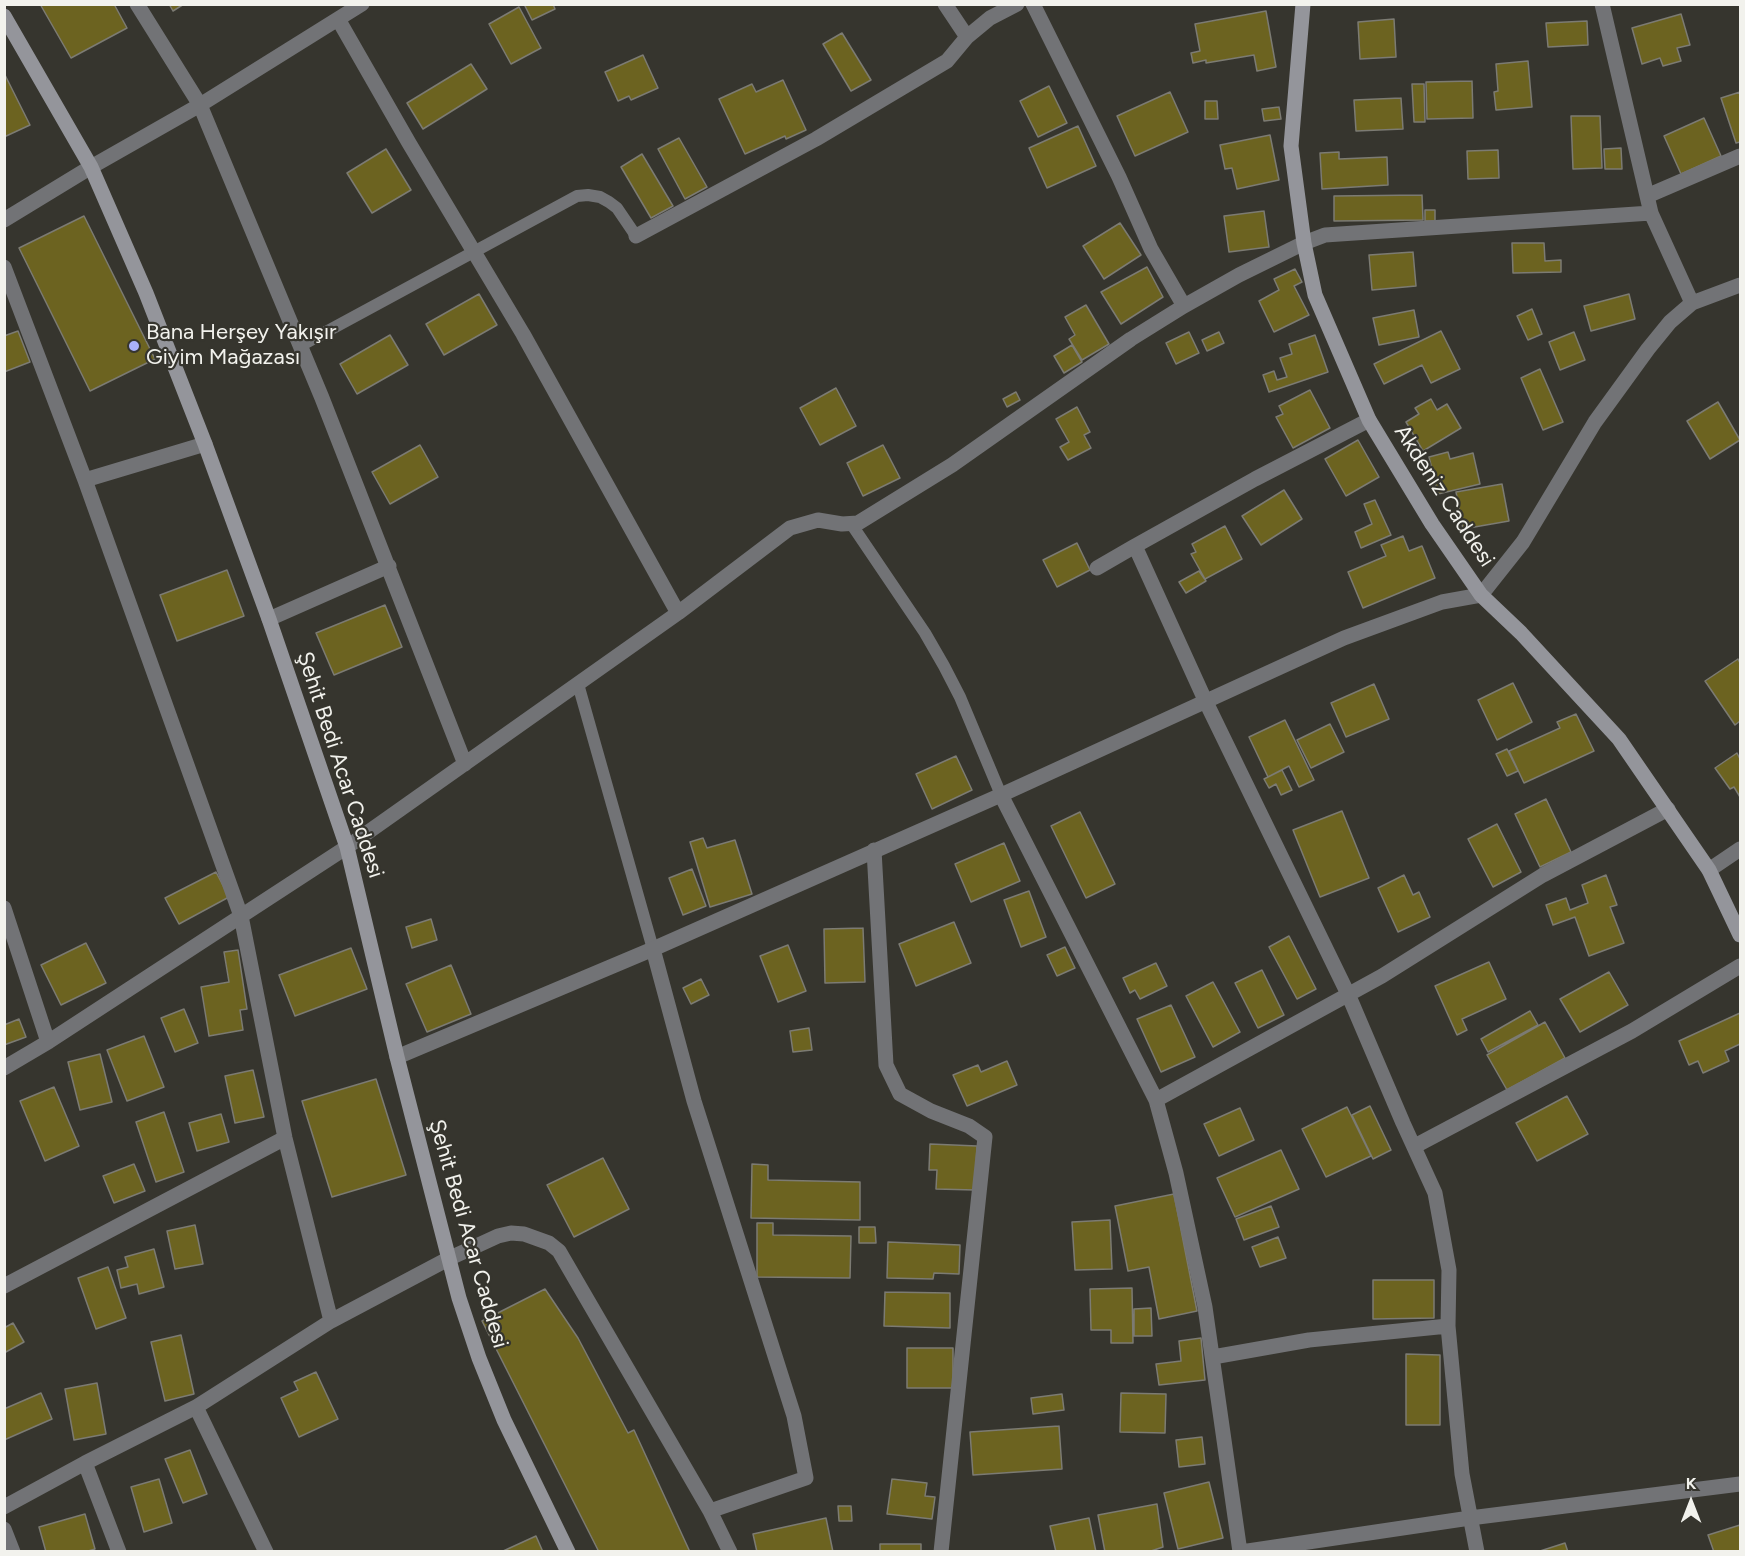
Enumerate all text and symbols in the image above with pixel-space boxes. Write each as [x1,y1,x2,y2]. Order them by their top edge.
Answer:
place label: Bana Herşey Yakışır Giyim Mağazası [146,320,336,372]
marker: Bana Herşey Yakışır Giyim Mağazası [127,339,141,353]
street label: Akdeniz Caddesi [1388,420,1500,572]
street label: Şehit Bedi Acar Caddesi [291,648,389,882]
street label: Şehit Bedi Acar Caddesi [423,1117,513,1351]
north arrow [1661,1472,1721,1532]
text: K [1686,1474,1696,1493]

